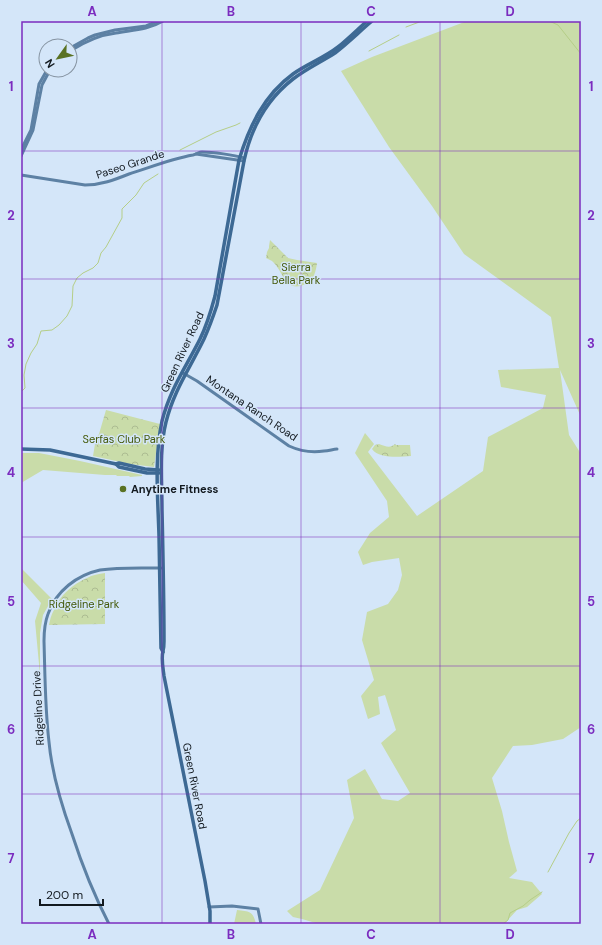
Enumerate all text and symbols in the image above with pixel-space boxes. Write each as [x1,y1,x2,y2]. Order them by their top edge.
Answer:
text: A [87,3,97,20]
text: B [227,3,235,20]
text: C [366,3,376,20]
text: D [505,3,515,20]
north arrow [38,38,78,78]
text: N [42,56,58,71]
text: 1 [9,78,13,95]
text: 1 [589,78,593,95]
street label: Paseo Grande [94,146,166,182]
text: 2 [7,207,15,224]
text: 2 [587,207,595,224]
park label: Sierra Bella Park [272,260,321,287]
street label: Green River Road [157,309,207,395]
text: 3 [7,335,15,352]
text: 3 [587,335,595,352]
street label: Montana Ranch Road [204,372,301,444]
park label: Serfas Club Park [83,432,166,446]
text: 4 [7,464,15,481]
text: 4 [587,464,595,481]
place label: Anytime Fitness [131,482,219,496]
marker: Anytime Fitness [118,484,128,494]
text: 5 [7,593,15,610]
text: 5 [587,593,595,610]
park label: Ridgeline Park [49,597,120,611]
street label: Ridgeline Drive [29,670,47,746]
text: 6 [7,721,15,738]
text: 6 [587,721,595,738]
street label: Green River Road [180,742,210,830]
text: 7 [8,850,15,867]
text: 7 [588,850,595,867]
scale bar [40,881,103,907]
text: 200 m [46,887,83,903]
text: A [87,926,97,943]
text: B [227,926,235,943]
text: C [366,926,376,943]
text: D [505,926,515,943]

